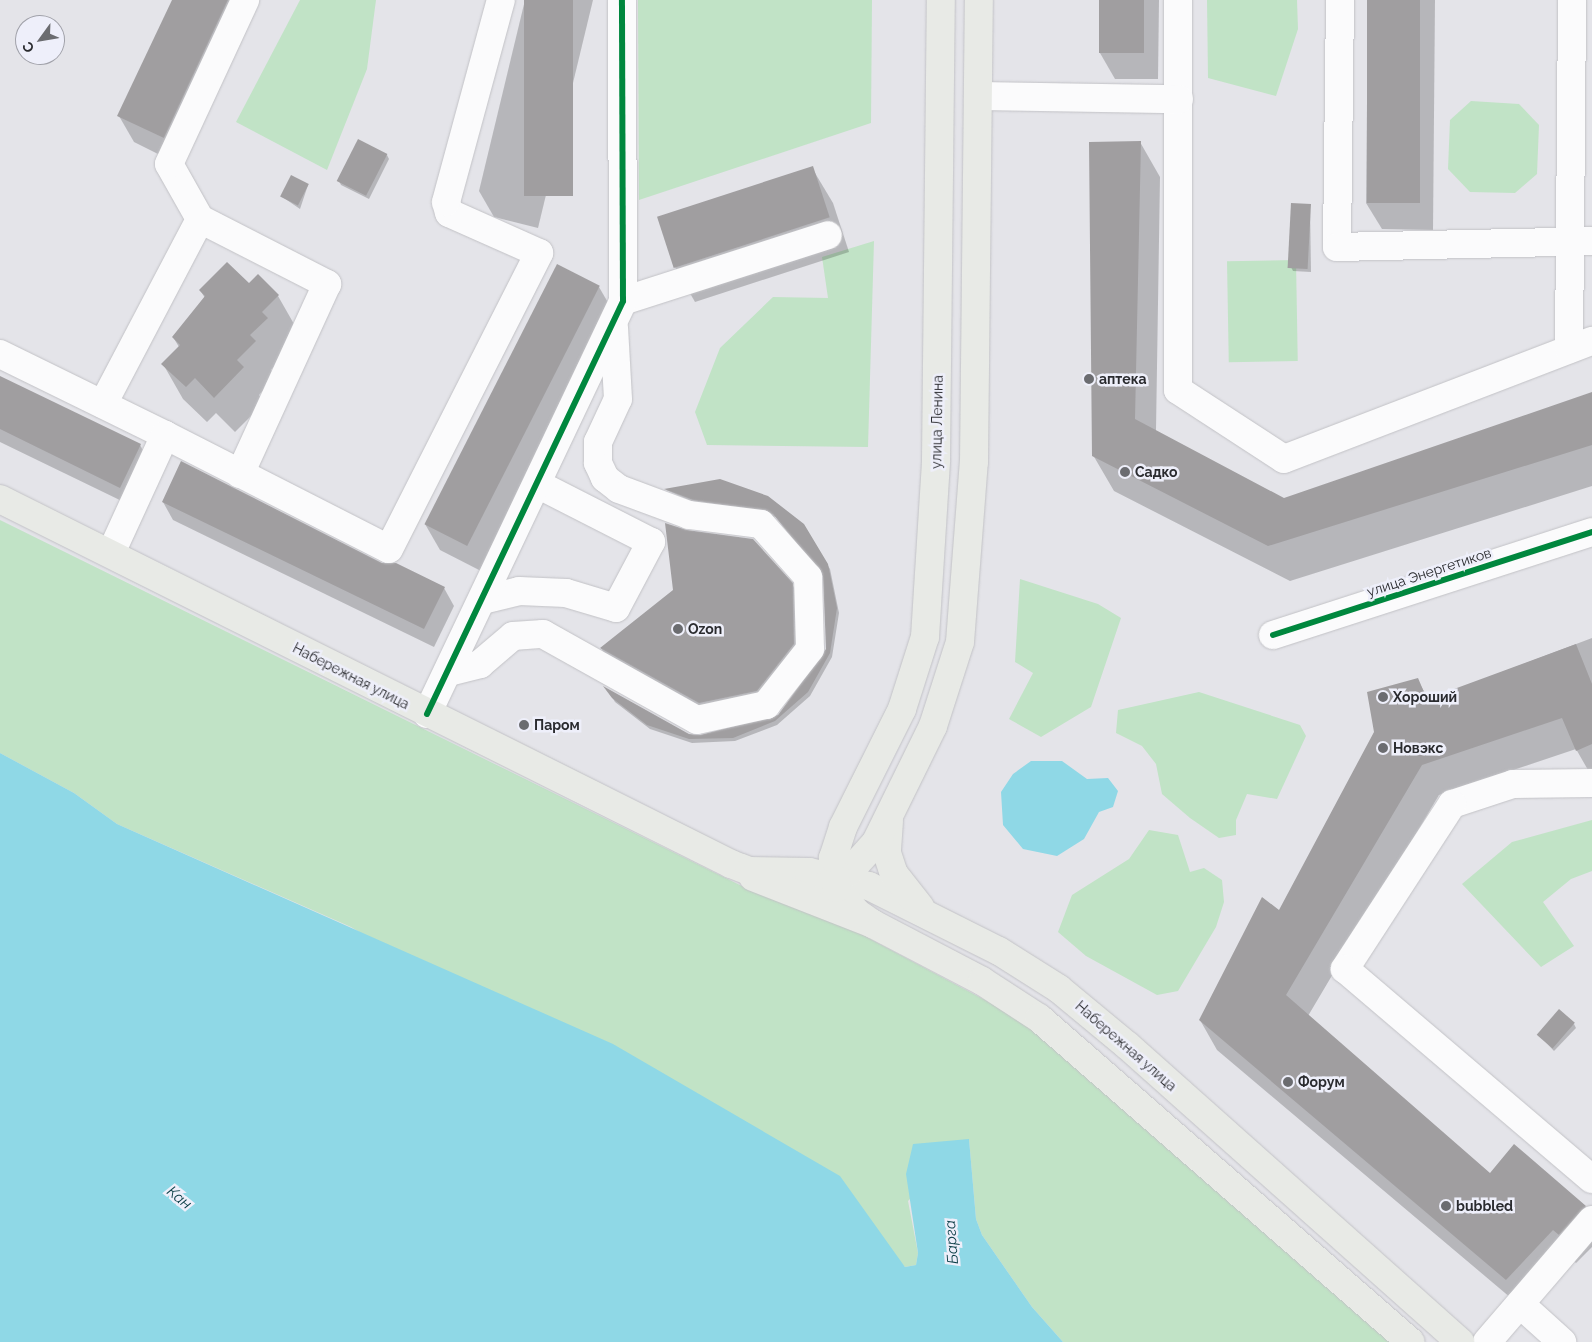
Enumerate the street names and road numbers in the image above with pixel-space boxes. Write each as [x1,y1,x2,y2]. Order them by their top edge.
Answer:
street label: улица Ленина [928,375,946,469]
street label: улица Энергетиков [1365,544,1493,600]
street label: Набережная улица [290,639,412,713]
street label: Набережная улица [1072,997,1180,1095]

